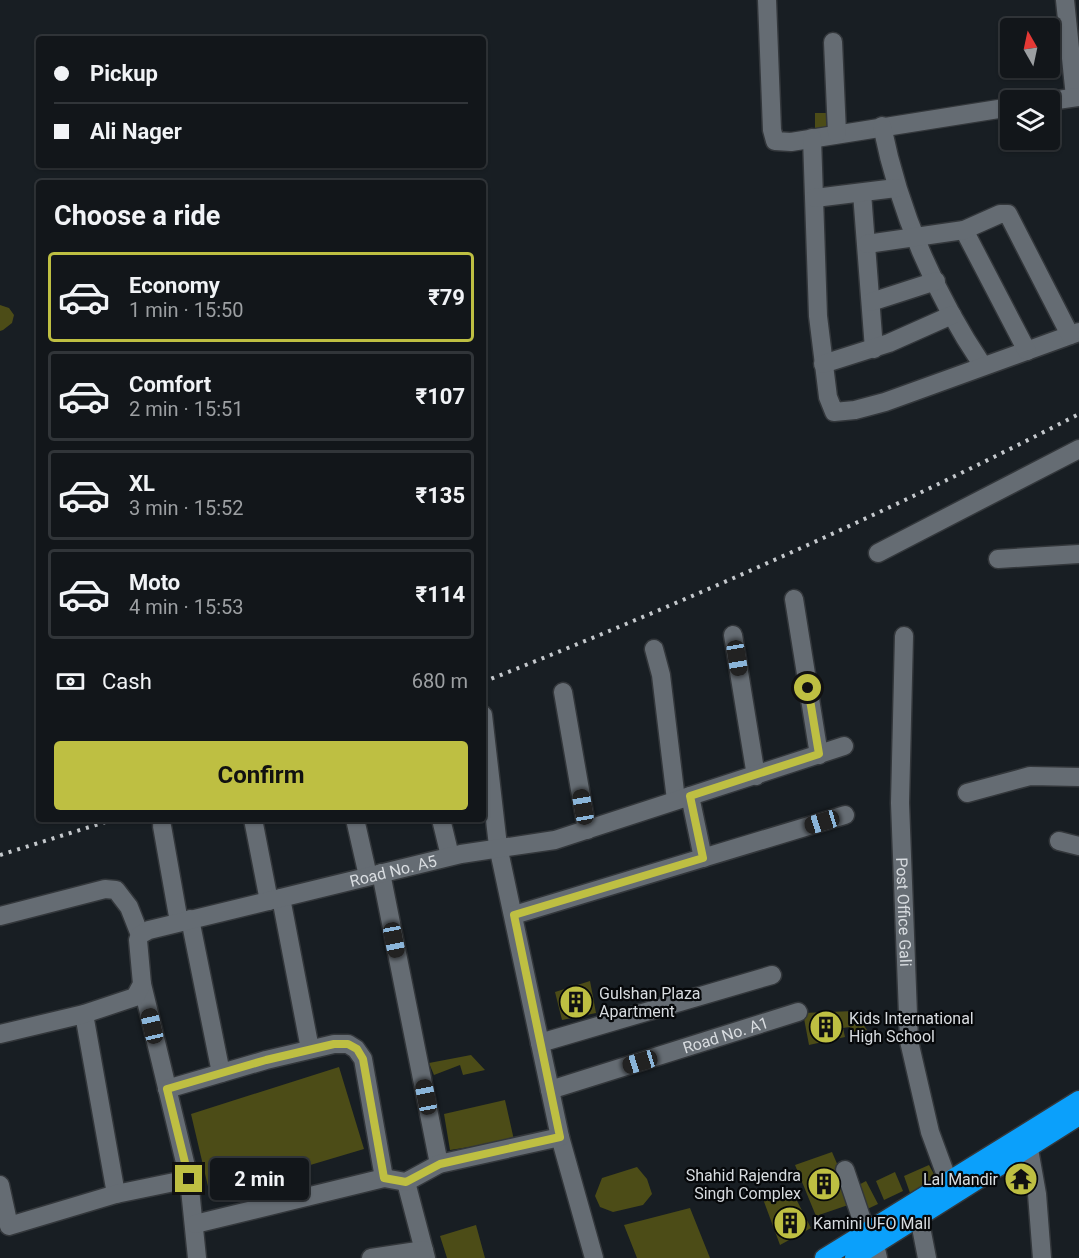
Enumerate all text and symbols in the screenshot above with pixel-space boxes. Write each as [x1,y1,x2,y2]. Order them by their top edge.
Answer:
north arrow [1000,18,1060,78]
map controls [1000,18,1060,150]
text: Pickup [90,61,158,86]
button: layers [1000,90,1060,150]
text: Ali Nager [90,119,182,144]
text: Choose a ride [54,200,220,232]
icon: car [57,270,111,324]
text: Economy [129,273,220,298]
text: ₹79 [428,285,465,310]
text: 1 min · 15:50 [129,298,244,322]
icon: car [57,369,111,423]
text: Comfort [129,372,211,397]
text: ₹107 [416,384,465,409]
text: 2 min · 15:51 [129,397,244,421]
icon: car [57,468,111,522]
text: XL [129,471,155,496]
text: ₹135 [416,483,465,508]
text: 3 min · 15:52 [129,496,244,520]
icon: car [57,567,111,621]
text: Moto [129,570,180,595]
text: ₹114 [416,582,465,607]
text: 4 min · 15:53 [129,595,244,619]
car [725,639,749,677]
icon: cash [54,665,87,698]
text: Cash [102,669,152,694]
text: 680 m [412,669,468,693]
route start [794,674,821,701]
button: Confirm [54,741,468,810]
car [571,788,595,826]
car [802,808,842,836]
street label: Road No. A5 [348,851,439,890]
street label: Post Office Gali [893,857,916,967]
car [382,921,406,959]
building icon: Gulshan Plaza Apartment [558,984,594,1020]
place label: Gulshan Plaza Apartment [599,984,701,1021]
car [139,1006,165,1046]
building icon: Kids International High School [808,1009,844,1045]
place label: Kids International High School [849,1009,974,1046]
street label: Road No. A1 [680,1012,771,1057]
car [620,1048,660,1076]
car [414,1078,438,1116]
callout: 2 min [210,1158,309,1200]
temple icon: Lal Mandir [1003,1161,1039,1197]
route end [175,1165,202,1192]
place label: Shahid Rajendra Singh Complex [686,1166,801,1203]
building icon: Shahid Rajendra Singh Complex [806,1166,842,1202]
text: 2 min [234,1167,285,1191]
place label: Lal Mandir [923,1170,999,1189]
building icon: Kamini UFO Mall [772,1205,808,1241]
place label: Kamini UFO Mall [813,1214,931,1233]

